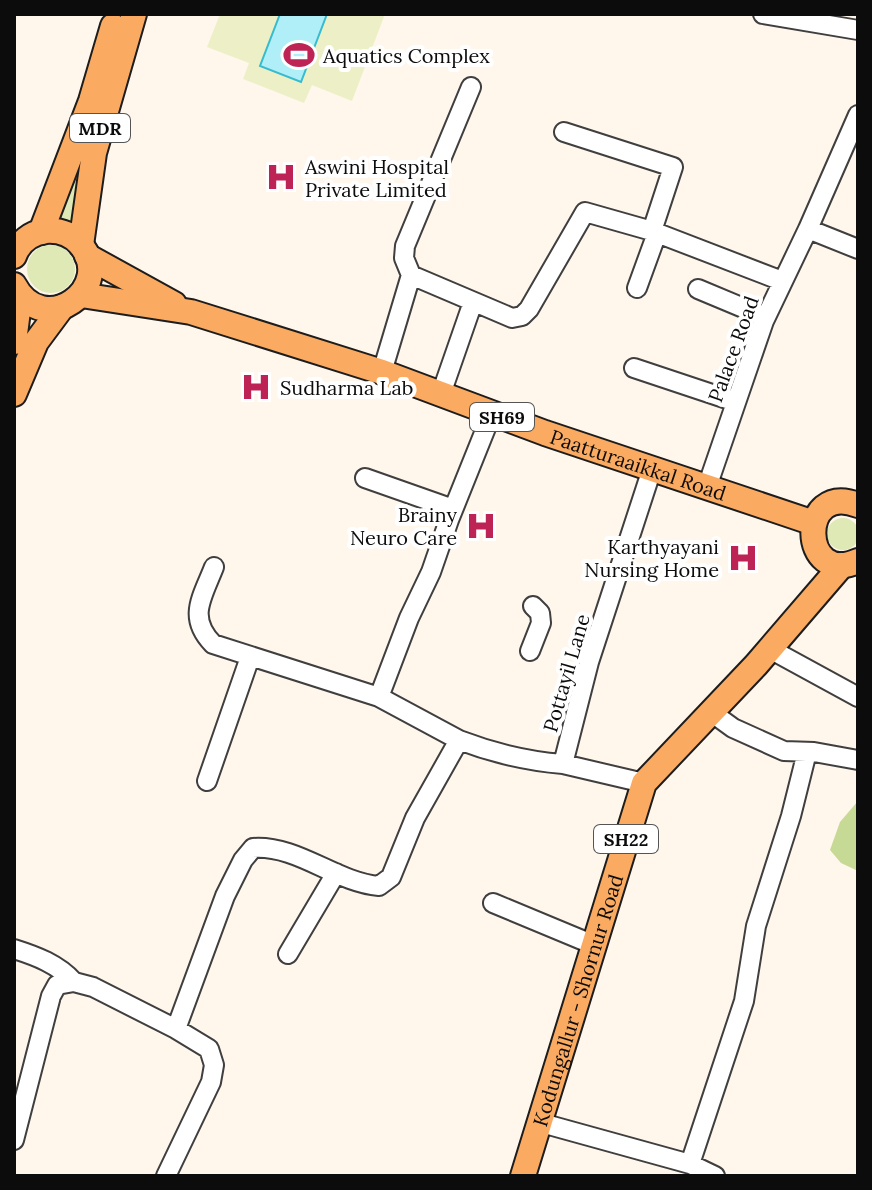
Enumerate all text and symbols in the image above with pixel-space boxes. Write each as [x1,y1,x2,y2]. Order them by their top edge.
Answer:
sports icon: Aquatics Complex [282,38,316,72]
place label: Aquatics Complex [322,43,490,68]
road number: MDR [70,114,130,142]
place label: Aswini Hospital Private Limited [304,154,449,202]
hospital icon: Aswini Hospital Private Limited [264,160,298,194]
street label: Palace Road [702,292,764,405]
hospital icon: Sudharma Lab [239,370,273,404]
place label: Sudharma Lab [280,375,414,400]
road number: SH69 [470,403,534,431]
street label: Paatturaaikkal Road [547,423,730,505]
place label: Brainy Neuro Care [350,502,457,550]
hospital icon: Brainy Neuro Care [464,509,498,543]
place label: Karthyayani Nursing Home [584,534,719,582]
hospital icon: Karthyayani Nursing Home [726,541,760,575]
street label: Pottayil Lane [537,611,595,735]
road number: SH22 [594,825,658,853]
street label: Kodungallur - Shornur Road [527,871,628,1129]

